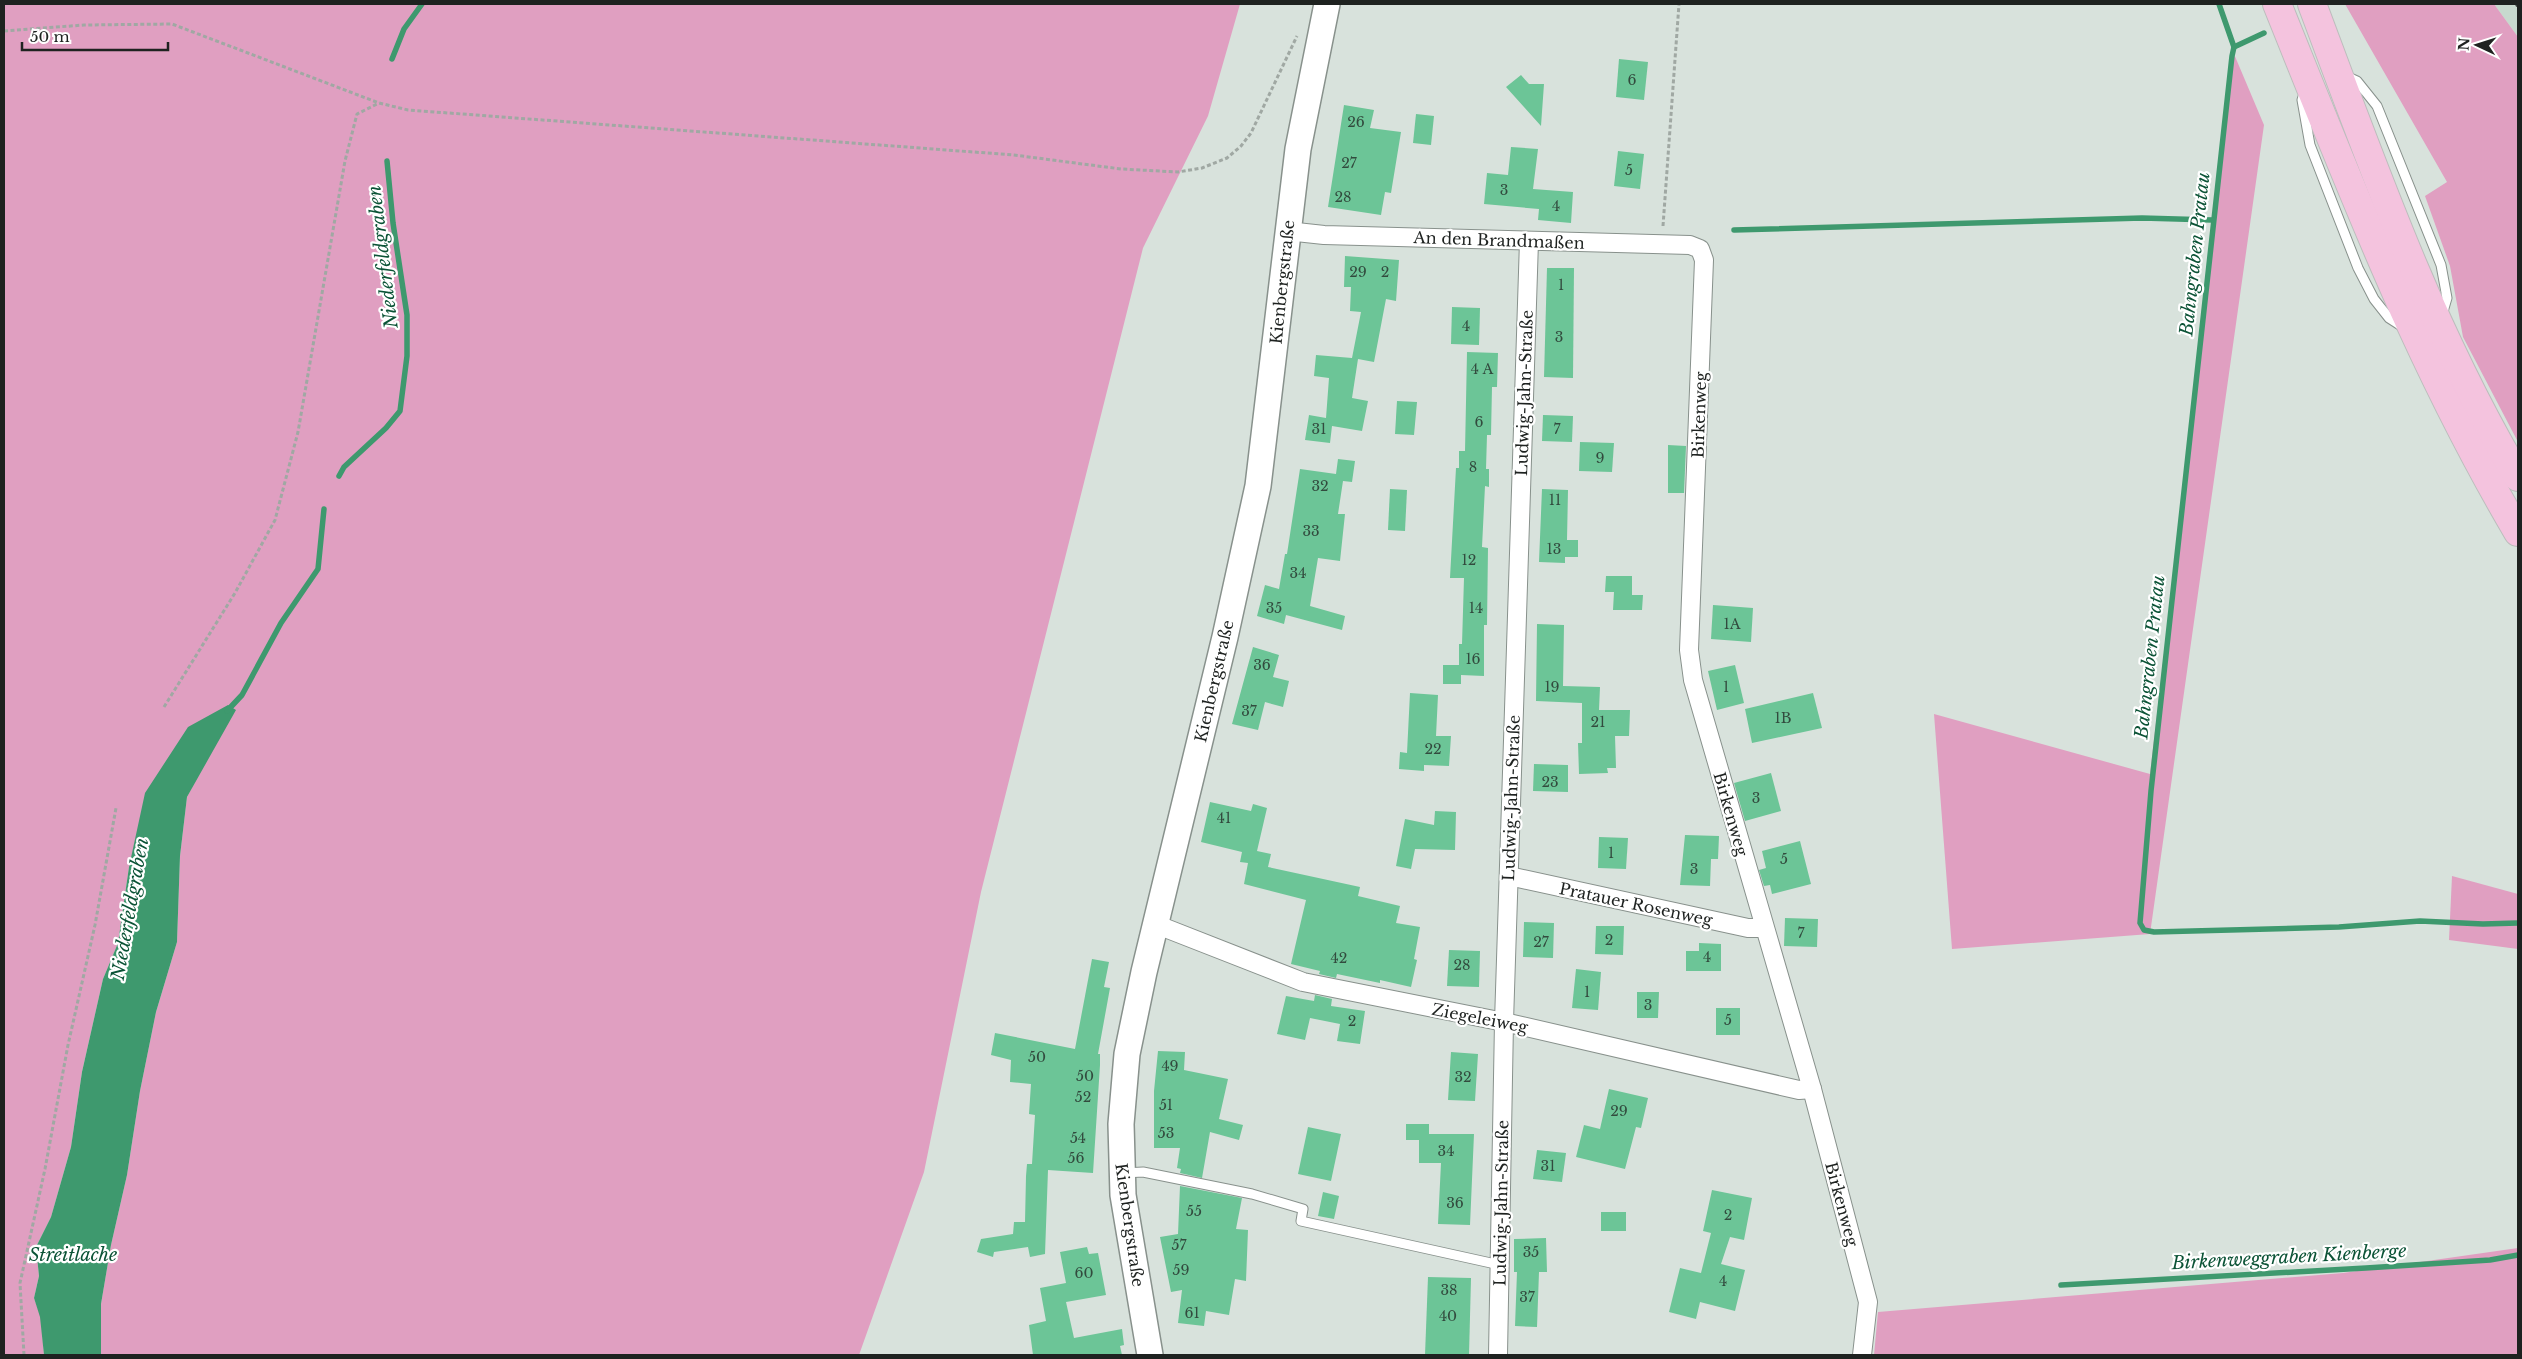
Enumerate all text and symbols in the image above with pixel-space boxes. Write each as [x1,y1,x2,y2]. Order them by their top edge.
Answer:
scale bar [22,20,169,52]
north arrow [2452,20,2502,70]
text: 50 m [30,27,70,46]
text: N [2455,37,2473,51]
house number: 6 [1627,71,1637,89]
house number: 26 [1347,113,1365,131]
house number: 27 [1341,154,1358,172]
house number: 5 [1625,161,1633,179]
water label: Bahngraben Pratau [2175,171,2215,338]
house number: 3 [1500,181,1508,199]
water label: Niederfeldgraben [363,184,403,331]
house number: 28 [1334,188,1352,206]
house number: 4 [1552,197,1560,215]
street label: Kienbergstraße [1266,219,1298,345]
street label: An den Brandmaßen [1412,227,1585,253]
house number: 29 [1349,263,1367,281]
house number: 2 [1381,263,1389,281]
house number: 1 [1558,276,1564,294]
street label: Ludwig-Jahn-Straße [1511,310,1537,476]
house number: 4 [1462,317,1470,335]
house number: 3 [1555,328,1563,346]
house number: 4 A [1471,360,1493,378]
street label: Birkenweg [1687,371,1711,459]
house number: 6 [1474,413,1484,431]
house number: 31 [1312,420,1326,438]
house number: 7 [1553,420,1561,438]
house number: 9 [1595,449,1605,467]
house number: 8 [1469,458,1477,476]
house number: 32 [1311,477,1329,495]
house number: 11 [1549,491,1561,509]
house number: 33 [1302,522,1320,540]
house number: 13 [1547,540,1561,558]
house number: 12 [1462,551,1476,569]
house number: 34 [1290,564,1306,582]
water label: Bahngraben Pratau [2130,574,2170,741]
house number: 35 [1266,599,1282,617]
house number: 14 [1469,599,1483,617]
house number: 1A [1723,615,1741,633]
street label: Kienbergstraße [1190,618,1238,744]
house number: 16 [1465,650,1481,668]
house number: 36 [1253,656,1271,674]
house number: 19 [1544,678,1560,696]
house number: 1 [1723,678,1729,696]
house number: 37 [1241,702,1258,720]
house number: 1B [1775,709,1792,727]
house number: 21 [1591,713,1605,731]
street label: Ludwig-Jahn-Straße [1498,715,1524,881]
house number: 22 [1424,740,1442,758]
street label: Birkenweg [1709,770,1753,859]
house number: 23 [1541,773,1559,791]
house number: 3 [1752,789,1760,807]
house number: 41 [1217,809,1231,827]
water label: Niederfeldgraben [106,836,153,983]
house number: 1 [1608,844,1614,862]
house number: 5 [1780,850,1788,868]
house number: 3 [1690,860,1698,878]
street label: Pratauer Rosenweg [1557,878,1715,930]
house number: 7 [1797,924,1805,942]
house number: 2 [1605,931,1613,949]
house number: 27 [1533,933,1550,951]
house number: 4 [1703,948,1711,966]
house number: 42 [1331,949,1347,967]
house number: 28 [1453,956,1471,974]
house number: 1 [1584,983,1590,1001]
house number: 3 [1644,996,1652,1014]
street label: Ziegeleiweg [1430,999,1530,1037]
house number: 5 [1724,1011,1732,1029]
house number: 2 [1348,1012,1356,1030]
house number: 50 [1028,1048,1046,1066]
house number: 49 [1161,1057,1179,1075]
house number: 50 [1076,1067,1094,1085]
house number: 32 [1454,1068,1472,1086]
house number: 52 [1075,1088,1091,1106]
house number: 51 [1159,1096,1173,1114]
house number: 29 [1610,1102,1628,1120]
street label: Ludwig-Jahn-Straße [1490,1120,1512,1286]
house number: 53 [1158,1124,1174,1142]
house number: 54 [1070,1129,1086,1147]
house number: 34 [1438,1142,1454,1160]
house number: 56 [1068,1149,1084,1167]
house number: 31 [1541,1157,1555,1175]
street label: Birkenweg [1821,1160,1863,1249]
street label: Kienbergstraße [1111,1162,1149,1288]
house number: 36 [1446,1194,1464,1212]
house number: 55 [1186,1202,1202,1220]
house number: 2 [1724,1206,1732,1224]
house number: 57 [1172,1236,1187,1254]
water label: Birkenweggraben Kienberge [2170,1240,2407,1274]
house number: 35 [1523,1243,1539,1261]
water label: Streitlache [29,1244,117,1266]
house number: 59 [1173,1261,1189,1279]
house number: 60 [1075,1264,1094,1282]
house number: 4 [1719,1272,1727,1290]
house number: 38 [1440,1281,1458,1299]
house number: 37 [1519,1288,1536,1306]
house number: 61 [1184,1304,1200,1322]
house number: 40 [1439,1307,1457,1325]

